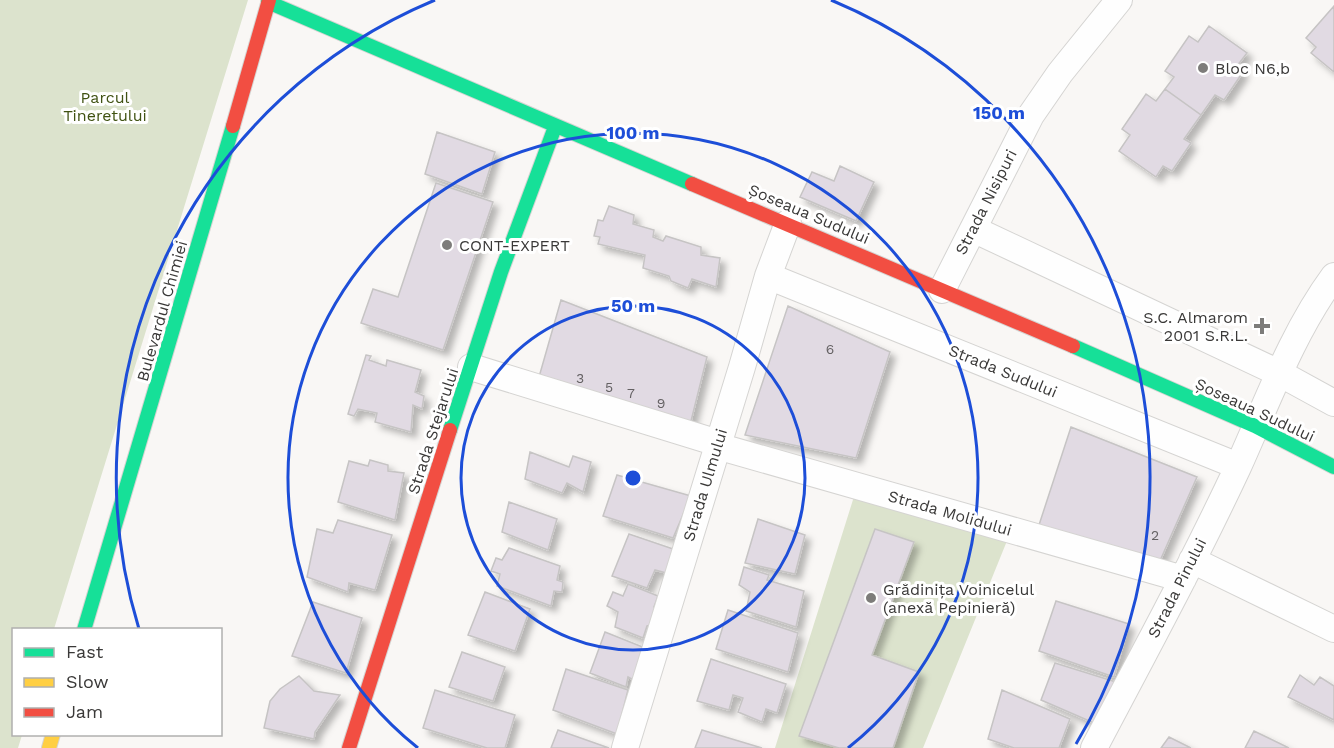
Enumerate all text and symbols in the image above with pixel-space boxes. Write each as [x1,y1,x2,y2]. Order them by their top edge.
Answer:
place label: Bloc N6,b [1215,59,1290,78]
marker: Bloc N6,b [1196,61,1210,75]
park label: Parcul Tineretului [63,88,147,125]
text: 150 m [973,102,1025,123]
text: 100 m [606,122,660,143]
street label: Strada Nisipuri [951,146,1021,258]
street label: Șoseaua Sudului [746,180,872,248]
place label: CONT-EXPERT [459,236,570,255]
street label: Bulevardul Chimiei [133,238,191,384]
marker: CONT-EXPERT [440,238,454,252]
text: 50 m [611,295,655,316]
place label: S.C. Almarom 2001 S.R.L. [1143,308,1248,345]
marker: S.C. Almarom 2001 S.R.L. [1253,317,1271,335]
house number: 6 [826,341,834,357]
street label: Strada Sudului [946,341,1060,401]
street label: Strada Stejarului [404,366,462,496]
house number: 3 [576,370,584,386]
street label: Șoseaua Sudului [1192,374,1318,446]
house number: 5 [605,379,613,395]
house number: 7 [627,385,635,401]
house number: 9 [657,395,665,411]
street label: Strada Ulmului [679,426,731,544]
centre of rings [623,468,643,488]
street label: Strada Molidului [886,486,1014,540]
house number: 2 [1151,527,1159,543]
street label: Strada Pinului [1144,535,1210,641]
place label: Grădinița Voinicelul (anexă Pepinieră) [883,580,1034,617]
marker: Grădinița Voinicelul (anexă Pepinieră) [864,591,878,605]
legend [12,628,222,736]
text: Fast [66,641,104,662]
text: Slow [66,671,109,692]
text: Jam [66,701,103,722]

